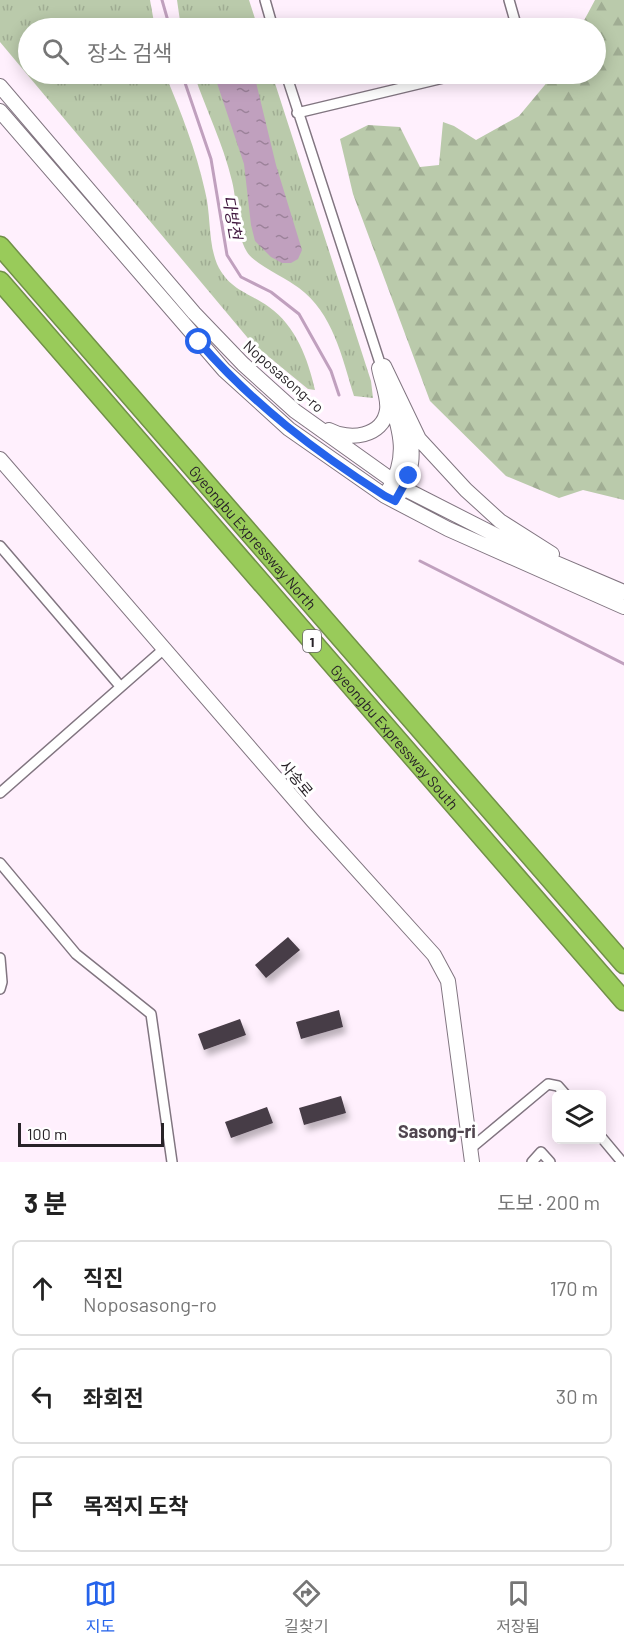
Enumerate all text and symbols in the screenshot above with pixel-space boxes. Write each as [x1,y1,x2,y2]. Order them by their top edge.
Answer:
search box [18,18,606,84]
icon: search [39,35,72,68]
text: 장소 검색 [87,39,172,65]
water label: 다방천 [220,194,247,243]
route start [185,328,211,354]
street label: Noposasong-ro [240,336,328,416]
street label: Gyeongbu Expressway North [186,462,321,613]
route end [395,462,421,488]
road number: 1 [303,630,321,652]
street label: Gyeongbu Expressway South [327,661,463,813]
street label: 사송로 [277,756,317,800]
map controls [552,1090,606,1144]
button: layers [552,1090,606,1144]
scale bar [18,1120,164,1148]
district label: Sasong-ri [398,1120,476,1142]
text: 100 m [27,1124,67,1143]
text: 3 분 [24,1187,67,1218]
text: 도보 · 200 m [497,1190,600,1214]
text: 직진 [83,1264,123,1290]
icon: ahead [26,1272,59,1305]
text: 170 m [550,1276,598,1300]
text: Noposasong-ro [83,1292,217,1316]
icon: left [26,1380,59,1413]
text: 좌회전 [83,1384,144,1410]
text: 30 m [556,1384,598,1408]
icon: arrive [26,1488,59,1521]
text: 목적지 도착 [83,1492,189,1518]
tab: 지도 [84,1577,117,1637]
tab: 길찾기 [284,1577,328,1637]
tab: 저장됨 [496,1577,540,1637]

